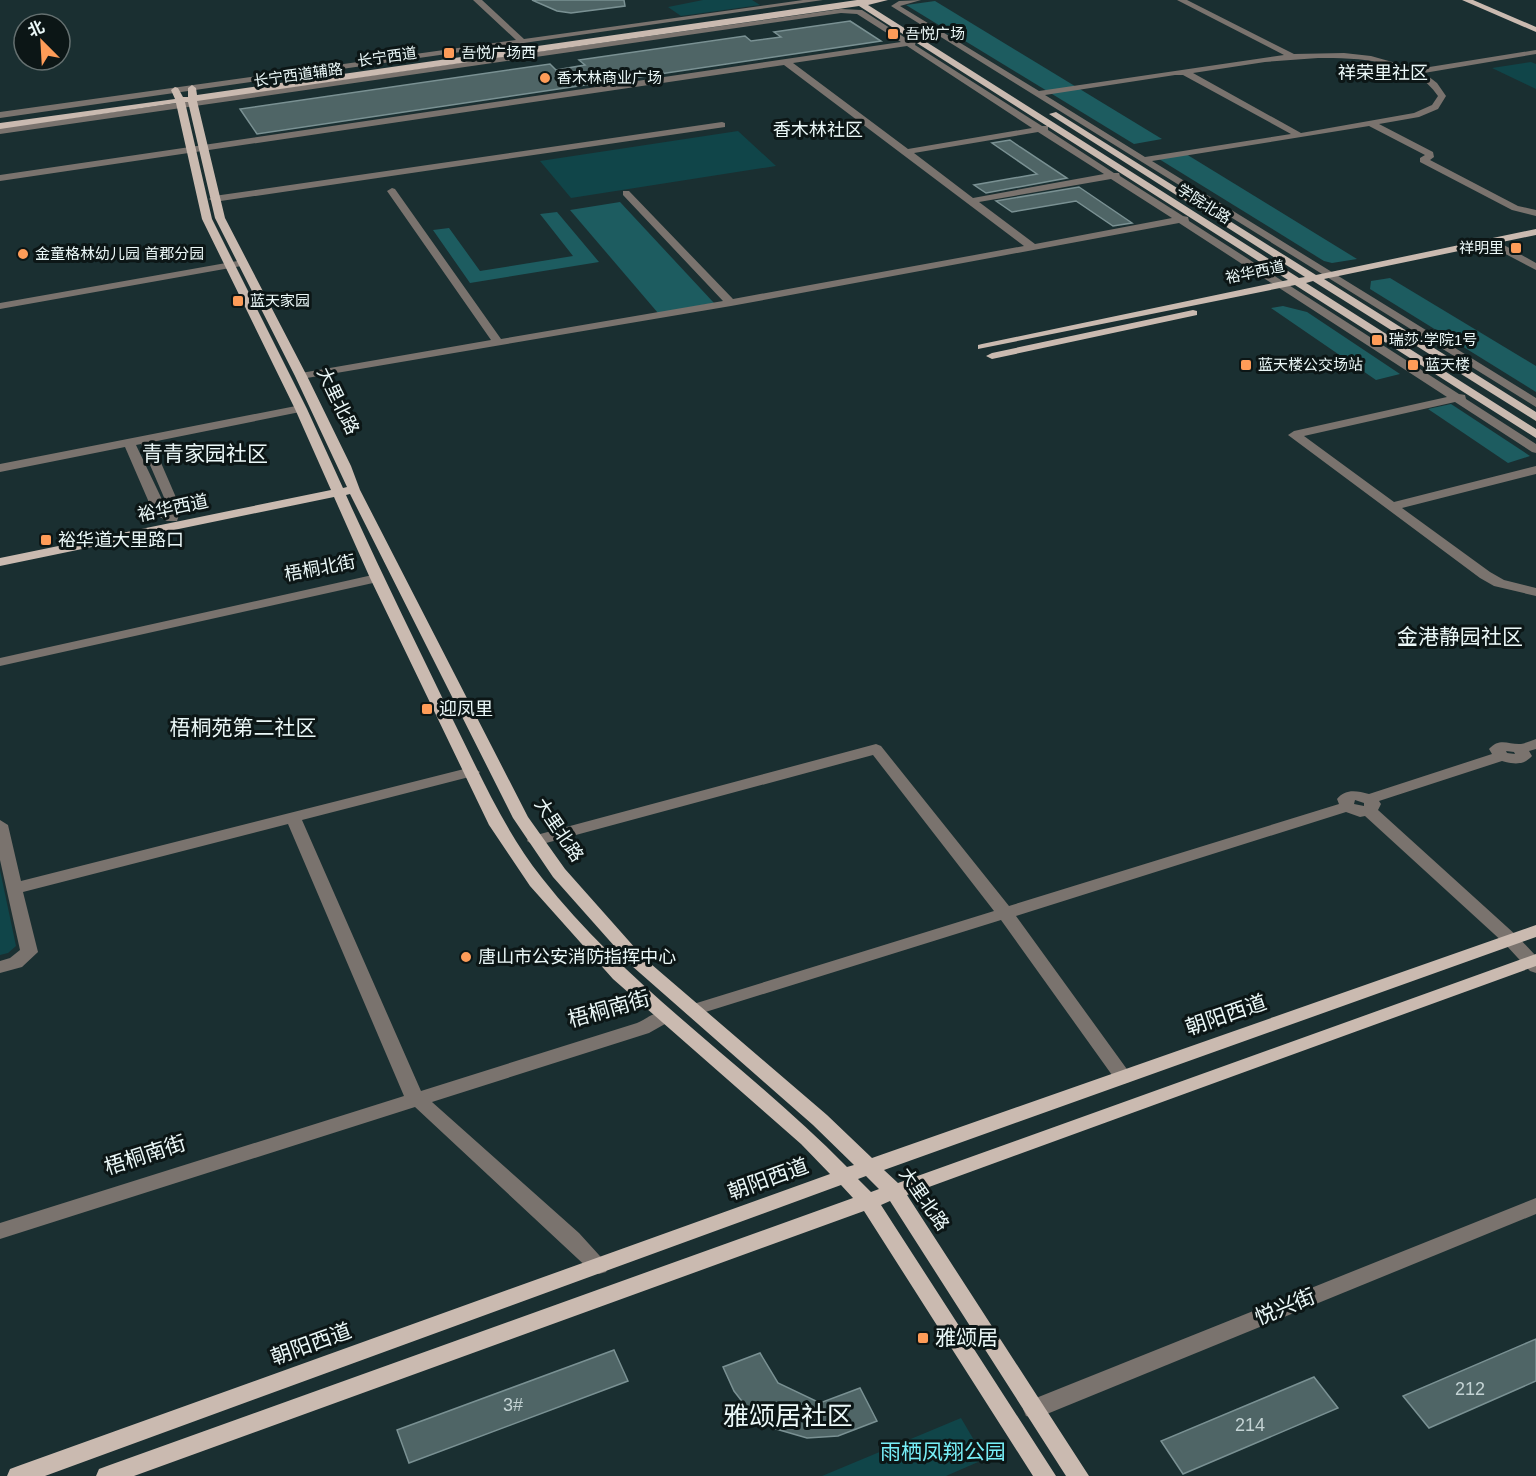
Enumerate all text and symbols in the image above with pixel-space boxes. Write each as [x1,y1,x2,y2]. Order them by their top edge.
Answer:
north arrow [12,12,72,72]
text: 北 [25,18,47,40]
place label: 吾悦广场 [905,25,965,42]
marker: 吾悦广场 [886,27,900,41]
street label: 长宁西道 [356,44,418,69]
place label: 吾悦广场西 [461,44,536,61]
marker: 吾悦广场西 [442,46,456,60]
street label: 长宁西道辅路 [252,60,344,89]
district label: 祥荣里社区 [1338,63,1428,83]
place label: 香木林商业广场 [557,69,662,86]
marker: 香木林商业广场 [538,71,552,85]
district label: 香木林社区 [773,120,863,140]
street label: 学院北路 [1174,180,1234,227]
place label: 祥明里 [1459,239,1504,256]
marker: 祥明里 [1509,241,1523,255]
place label: 金童格林幼儿园 首郡分园 [35,245,204,262]
marker: 金童格林幼儿园 首郡分园 [16,247,30,261]
street label: 裕华西道 [1224,257,1286,286]
place label: 蓝天家园 [250,292,310,309]
marker: 蓝天家园 [231,294,245,308]
place label: 瑞莎·学院1号 [1389,331,1477,348]
marker: 瑞莎·学院1号 [1370,333,1384,347]
place label: 蓝天楼公交场站 [1258,356,1363,373]
place label: 蓝天楼 [1425,356,1470,373]
marker: 蓝天楼公交场站 [1239,358,1253,372]
marker: 蓝天楼 [1406,358,1420,372]
street label: 大里北路 [313,364,363,438]
district label: 青青家园社区 [142,442,268,465]
street label: 裕华西道 [136,491,210,525]
place label: 裕华道大里路口 [58,530,184,550]
marker: 裕华道大里路口 [39,533,53,547]
street label: 梧桐北街 [283,551,357,585]
district label: 金港静园社区 [1397,625,1523,648]
place label: 迎凤里 [439,699,493,719]
marker: 迎凤里 [420,702,434,716]
district label: 梧桐苑第二社区 [170,716,317,739]
street label: 大里北路 [531,795,587,865]
place label: 唐山市公安消防指挥中心 [478,947,676,967]
marker: 唐山市公安消防指挥中心 [459,950,473,964]
street label: 梧桐南街 [565,986,652,1031]
street label: 朝阳西道 [1182,990,1269,1039]
street label: 梧桐南街 [101,1131,188,1178]
street label: 朝阳西道 [724,1153,811,1204]
street label: 大里北路 [895,1164,953,1234]
street label: 悦兴街 [1251,1284,1318,1329]
street label: 朝阳西道 [267,1318,354,1369]
place label: 雅颂居 [935,1326,998,1349]
marker: 雅颂居 [916,1331,930,1345]
house number: 212 [1455,1379,1485,1399]
house number: 3# [503,1395,523,1415]
district label: 雅颂居社区 [723,1401,853,1431]
house number: 214 [1235,1415,1265,1435]
park label: 雨栖凤翔公园 [880,1440,1006,1463]

